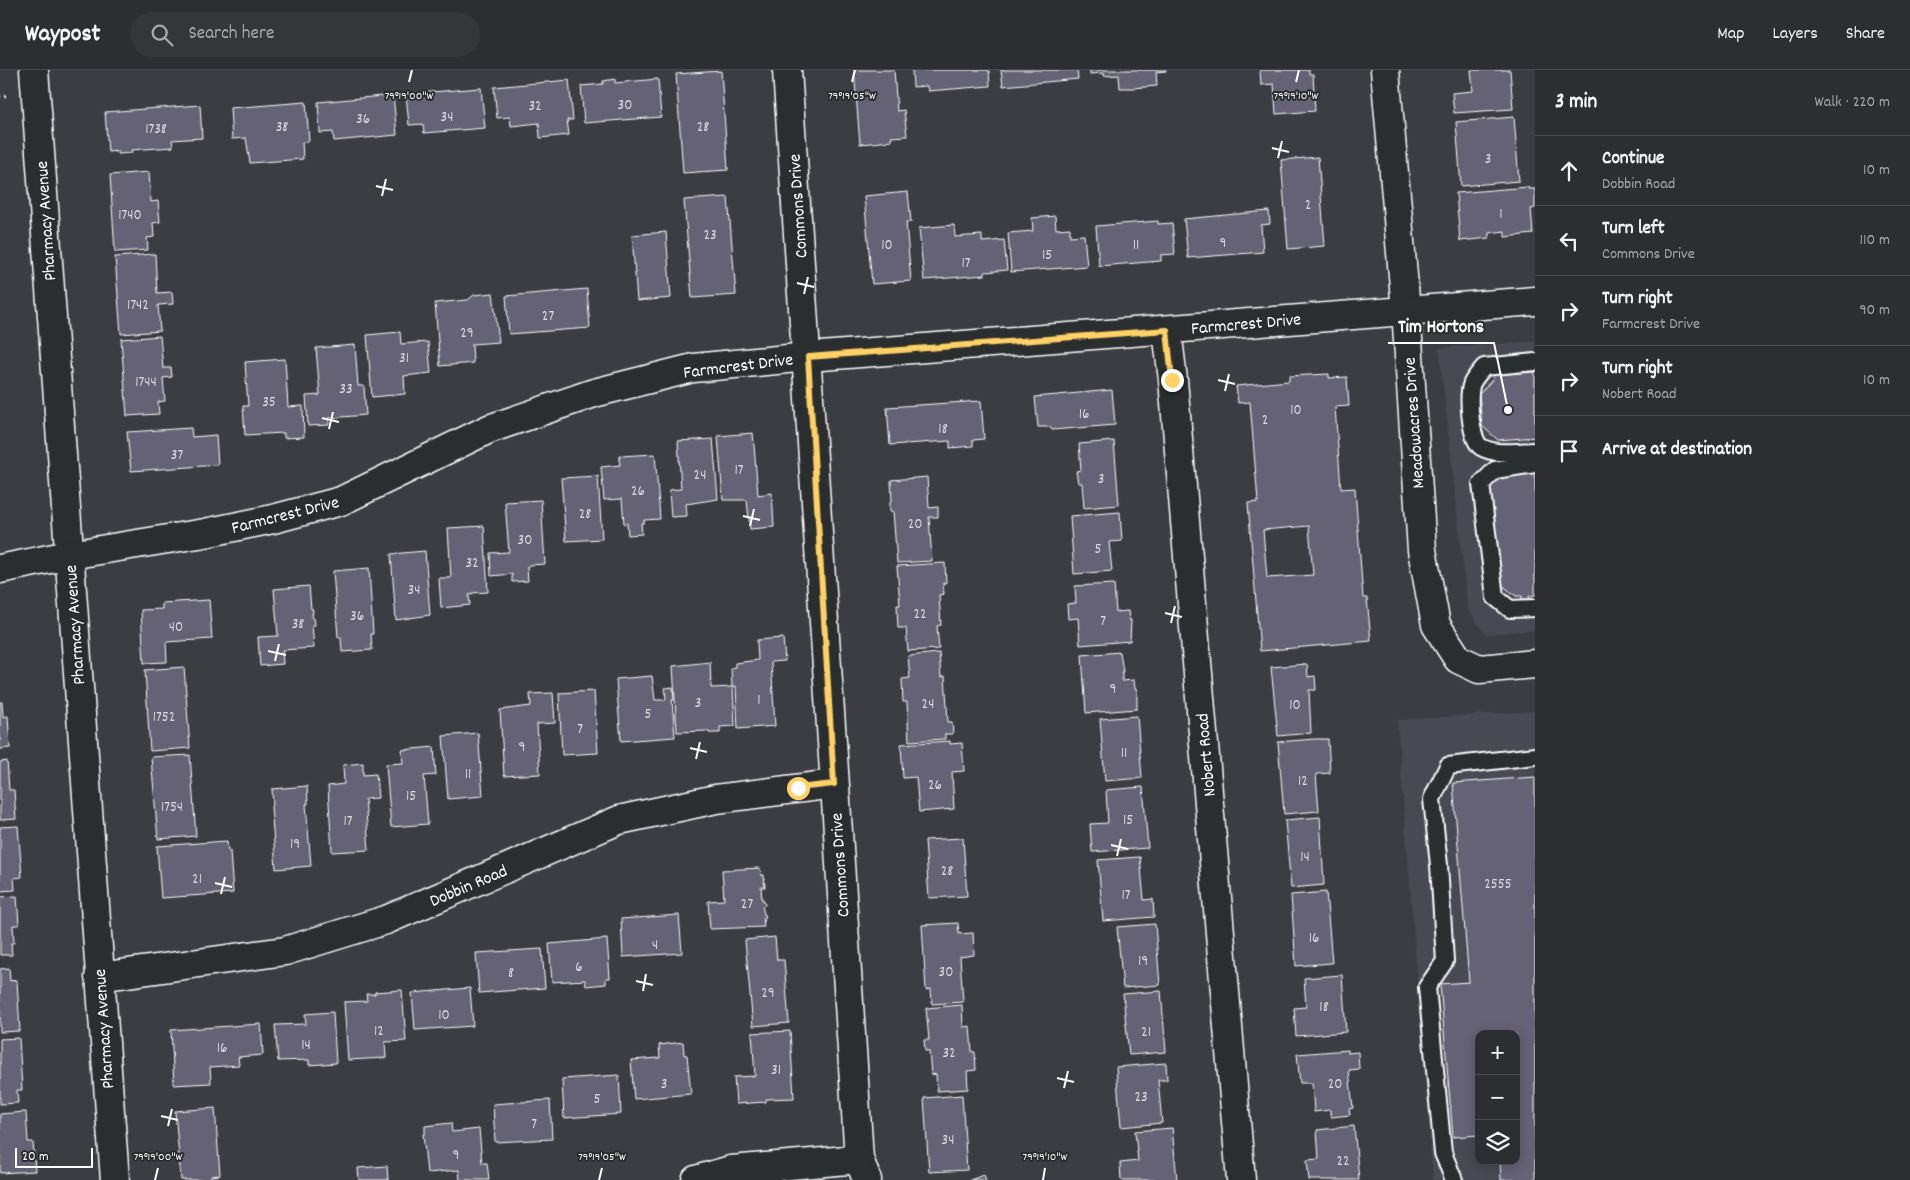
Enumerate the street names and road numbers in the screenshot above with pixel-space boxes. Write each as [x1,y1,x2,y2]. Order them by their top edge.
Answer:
street label: Commons Drive [783,153,816,259]
street label: Pharmacy Avenue [31,160,64,282]
street label: Farmcrest Drive [1190,308,1302,343]
street label: Farmcrest Drive [682,348,795,387]
street label: Meadowacres Drive [1398,356,1433,489]
street label: Farmcrest Drive [229,491,342,542]
street label: Pharmacy Avenue [60,564,93,686]
street label: Nobert Road [1191,712,1224,798]
street label: Commons Drive [825,812,858,918]
street label: Dobbin Road [426,860,512,915]
street label: Pharmacy Avenue [89,968,122,1090]

